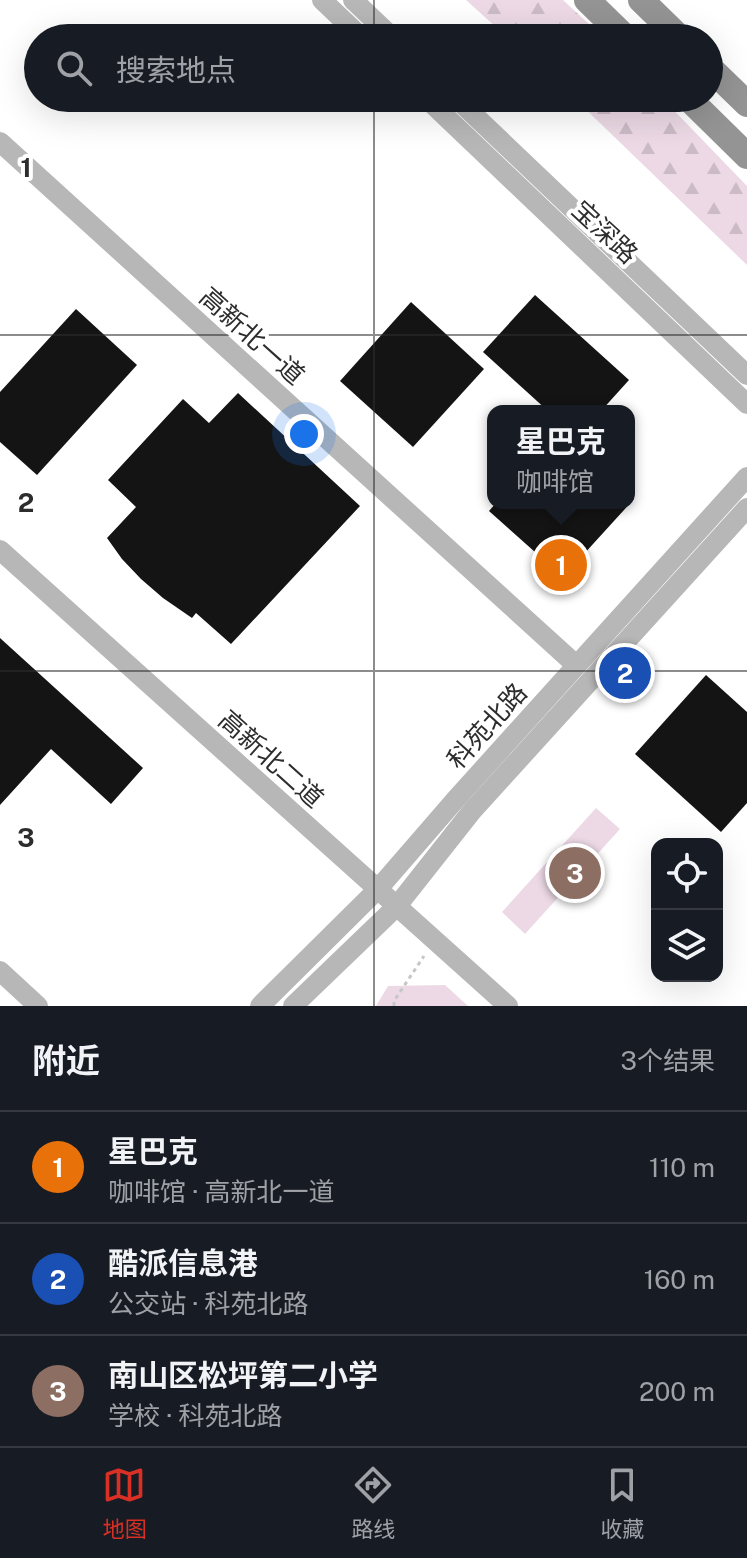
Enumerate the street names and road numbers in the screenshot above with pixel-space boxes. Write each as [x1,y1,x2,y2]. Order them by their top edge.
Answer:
street label: 宝深路 [566,194,644,270]
street label: 高新北一道 [194,281,311,391]
street label: 科苑北路 [440,677,533,775]
street label: 高新北二道 [213,704,330,814]

